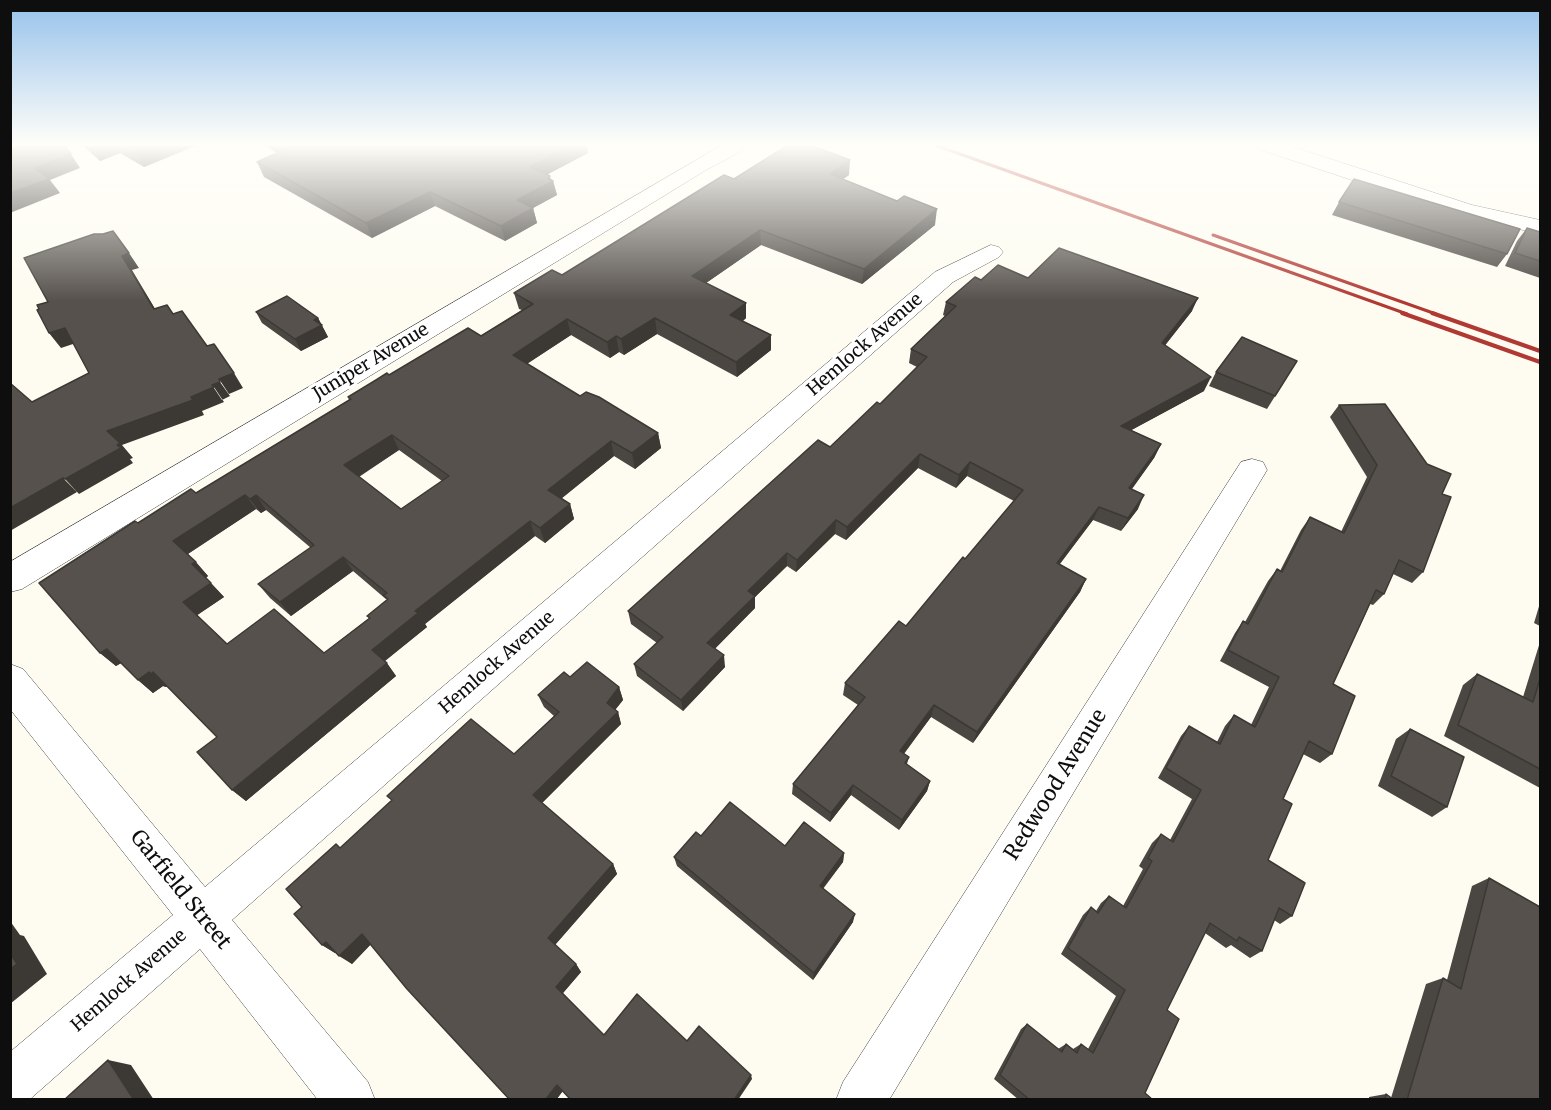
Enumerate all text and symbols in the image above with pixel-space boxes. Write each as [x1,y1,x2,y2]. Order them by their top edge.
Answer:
street label: Hemlock Avenue [803,289,927,401]
street label: Juniper Avenue [309,319,433,405]
street label: Hemlock Avenue [435,607,559,719]
street label: Redwood Avenue [999,705,1113,865]
street label: Garfield Street [124,825,236,955]
street label: Hemlock Avenue [67,925,191,1037]

